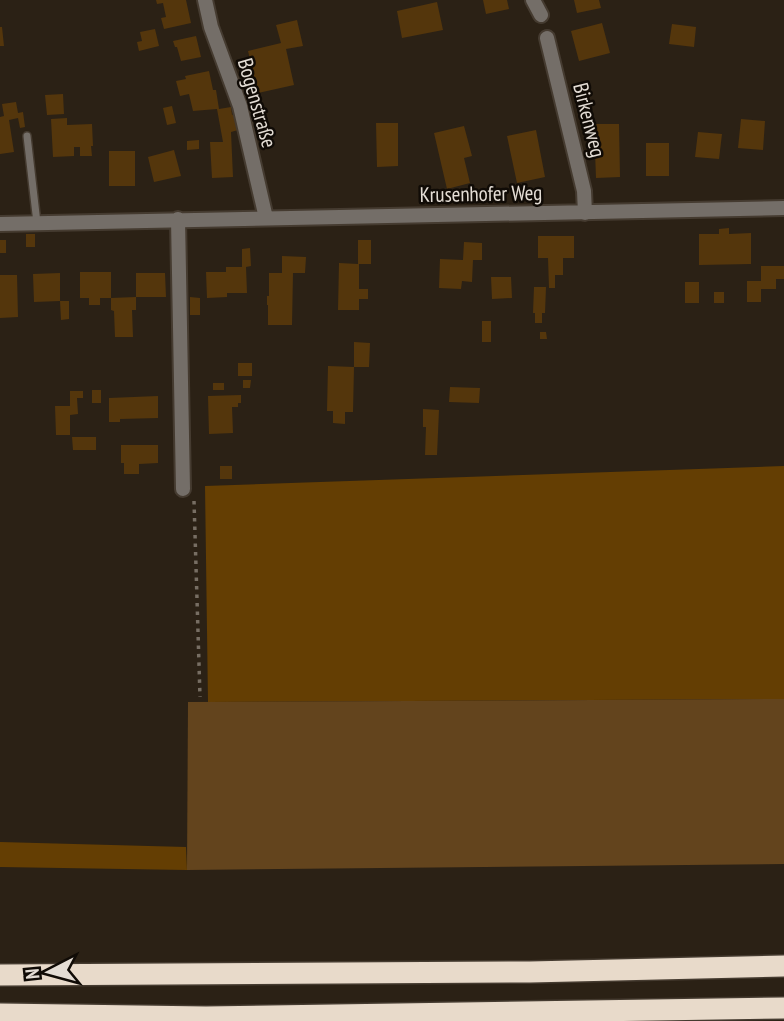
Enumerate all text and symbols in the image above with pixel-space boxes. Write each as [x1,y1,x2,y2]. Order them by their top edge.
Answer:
street label: Bogenstraße [232,55,283,151]
street label: Birkenweg [567,80,612,160]
street label: Krusenhofer Weg [419,179,543,208]
north arrow [14,937,84,1007]
text: N [20,967,45,980]

